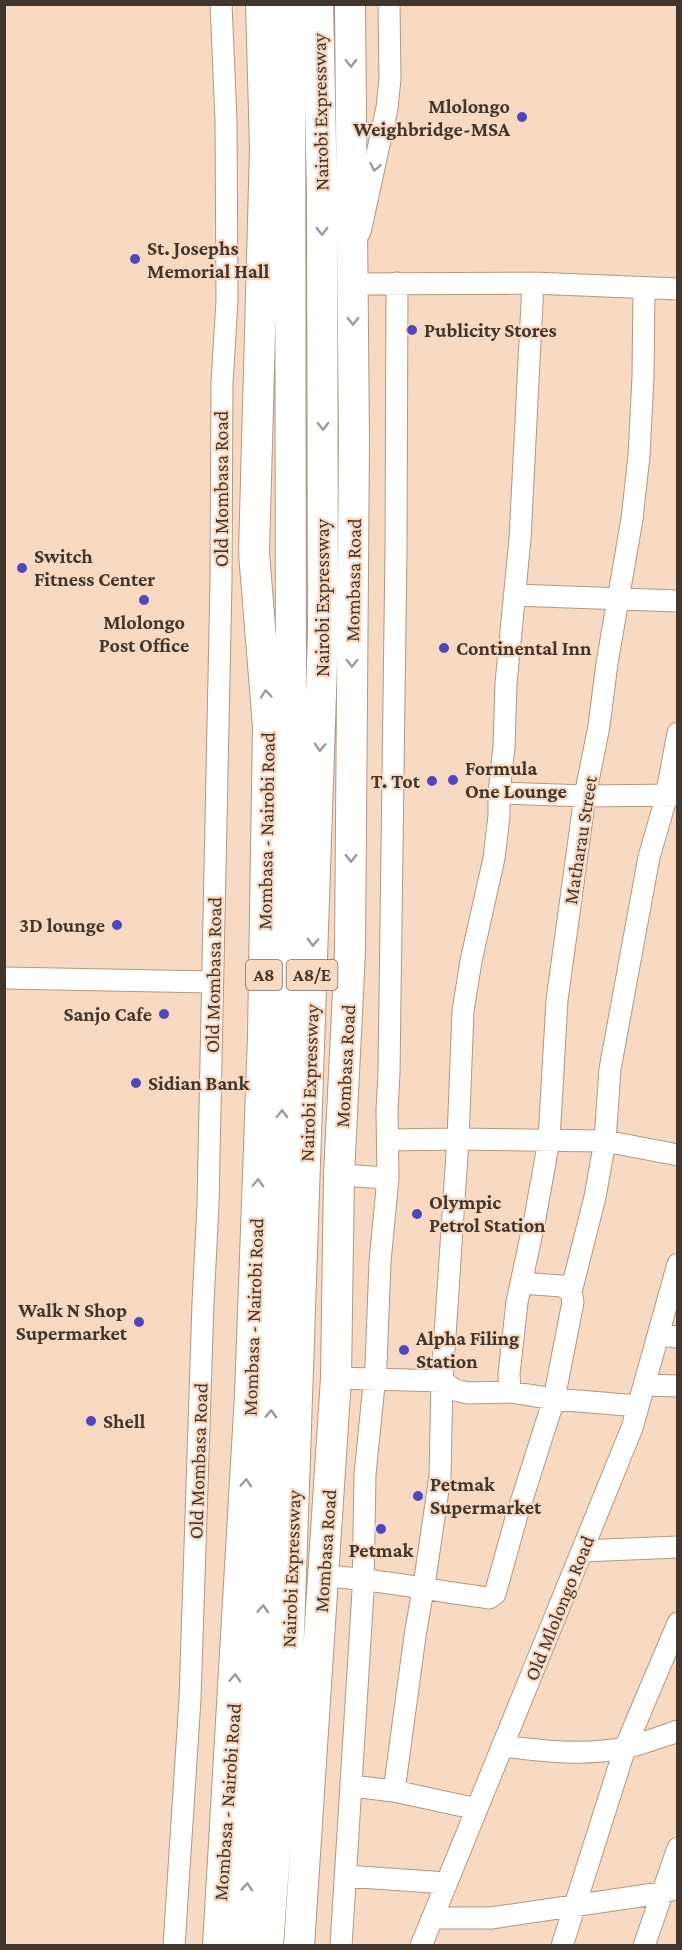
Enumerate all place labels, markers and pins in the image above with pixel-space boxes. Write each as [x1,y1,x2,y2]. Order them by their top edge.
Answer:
place label: Mlolongo Weighbridge-MSA [352,95,511,140]
marker: Mlolongo Weighbridge-MSA [515,110,529,124]
place label: St. Josephs Memorial Hall [147,237,270,282]
marker: St. Josephs Memorial Hall [128,252,142,266]
place label: Publicity Stores [424,319,557,341]
marker: Publicity Stores [405,323,419,337]
place label: Switch Fitness Center [34,545,155,590]
marker: Switch Fitness Center [15,561,29,575]
marker: Mlolongo Post Office [137,593,151,607]
place label: Mlolongo Post Office [99,611,189,656]
place label: Continental Inn [456,637,592,659]
marker: Continental Inn [437,641,451,655]
place label: Formula One Lounge [465,757,567,802]
place label: T. Tot [371,770,421,792]
marker: Formula One Lounge [446,773,460,787]
marker: T. Tot [425,774,439,788]
place label: 3D lounge [19,914,105,936]
marker: 3D lounge [110,918,124,932]
place label: Sanjo Cafe [63,1003,152,1026]
marker: Sanjo Cafe [157,1007,171,1021]
place label: Sidian Bank [148,1072,251,1094]
marker: Sidian Bank [129,1076,143,1090]
place label: Olympic Petrol Station [429,1191,546,1236]
marker: Olympic Petrol Station [410,1207,424,1221]
place label: Walk N Shop Supermarket [16,1299,128,1344]
marker: Walk N Shop Supermarket [132,1315,146,1329]
place label: Alpha Filing Station [415,1327,519,1372]
marker: Alpha Filing Station [397,1343,411,1357]
place label: Shell [103,1410,146,1432]
marker: Shell [84,1414,98,1428]
place label: Petmak Supermarket [430,1473,542,1518]
marker: Petmak Supermarket [411,1489,425,1503]
marker: Petmak [374,1522,388,1536]
place label: Petmak [349,1539,415,1561]

